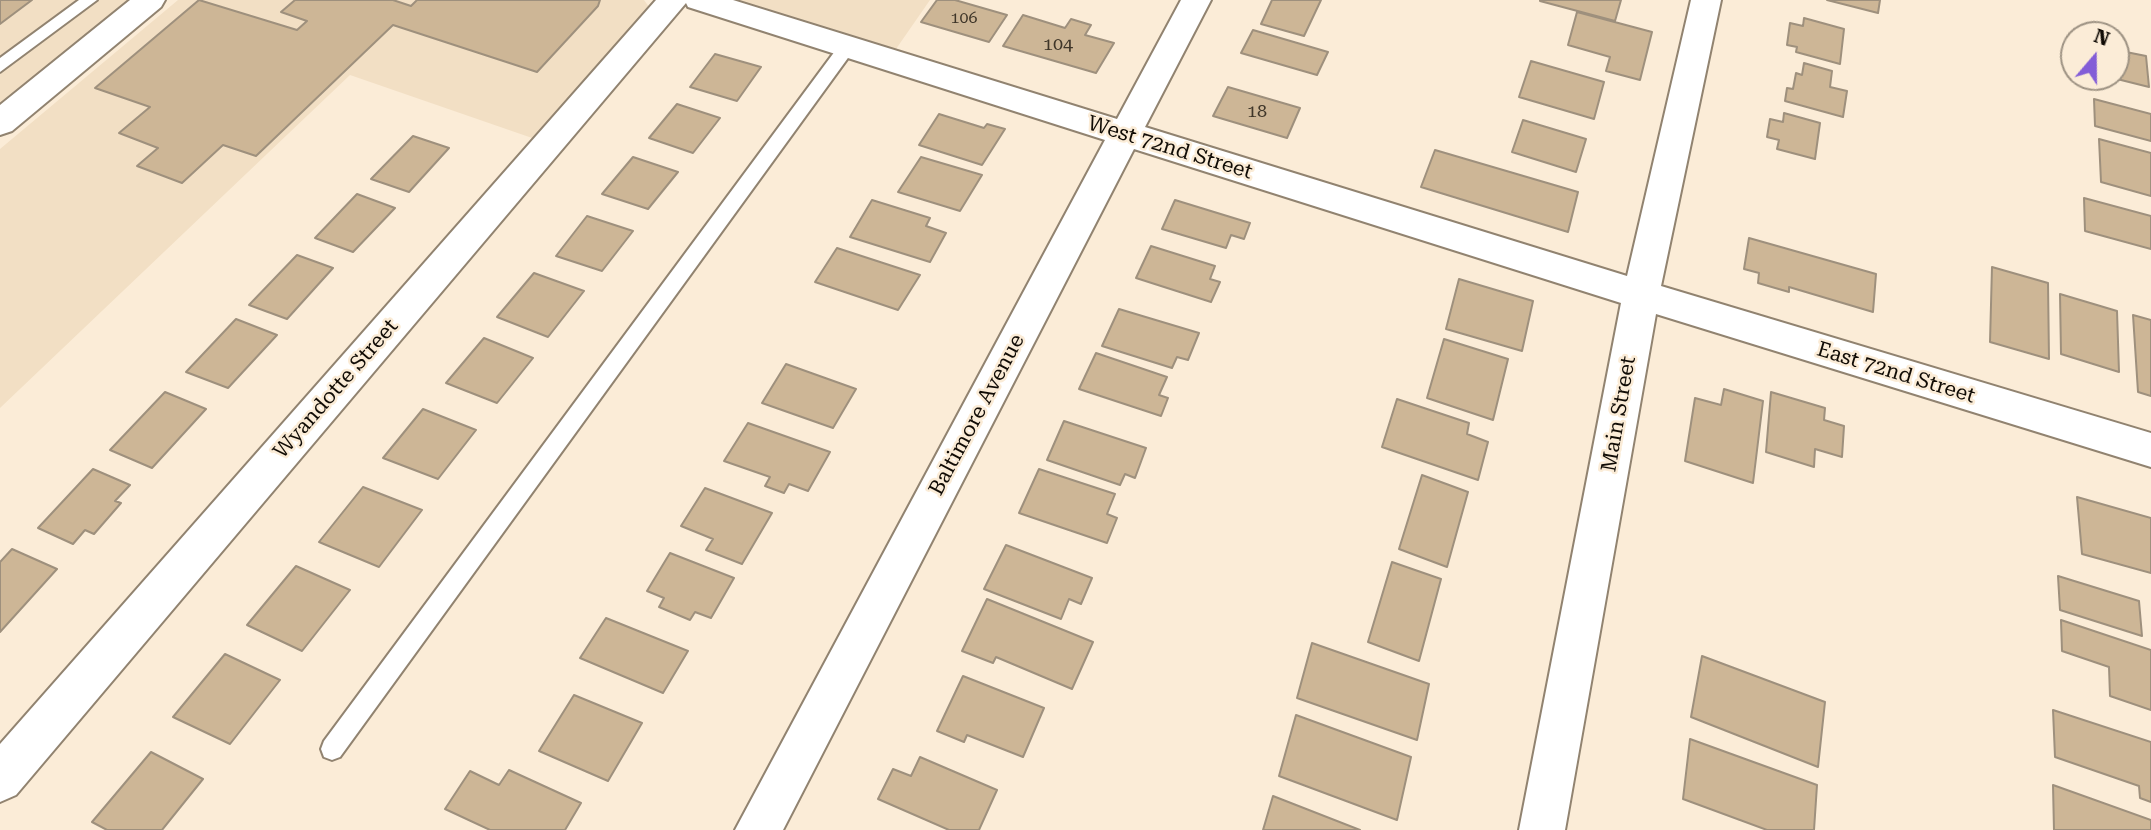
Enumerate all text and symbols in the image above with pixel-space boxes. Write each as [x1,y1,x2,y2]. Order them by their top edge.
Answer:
house number: 106 [951,8,977,28]
north arrow [2060,21,2130,91]
text: N [2091,24,2112,51]
house number: 104 [1043,34,1073,56]
house number: 18 [1247,101,1267,123]
street label: West 72nd Street [1084,111,1256,185]
street label: Wyandotte Street [268,314,404,464]
street label: Baltimore Avenue [924,330,1030,500]
street label: East 72nd Street [1814,337,1978,409]
street label: Main Street [1596,354,1642,474]

